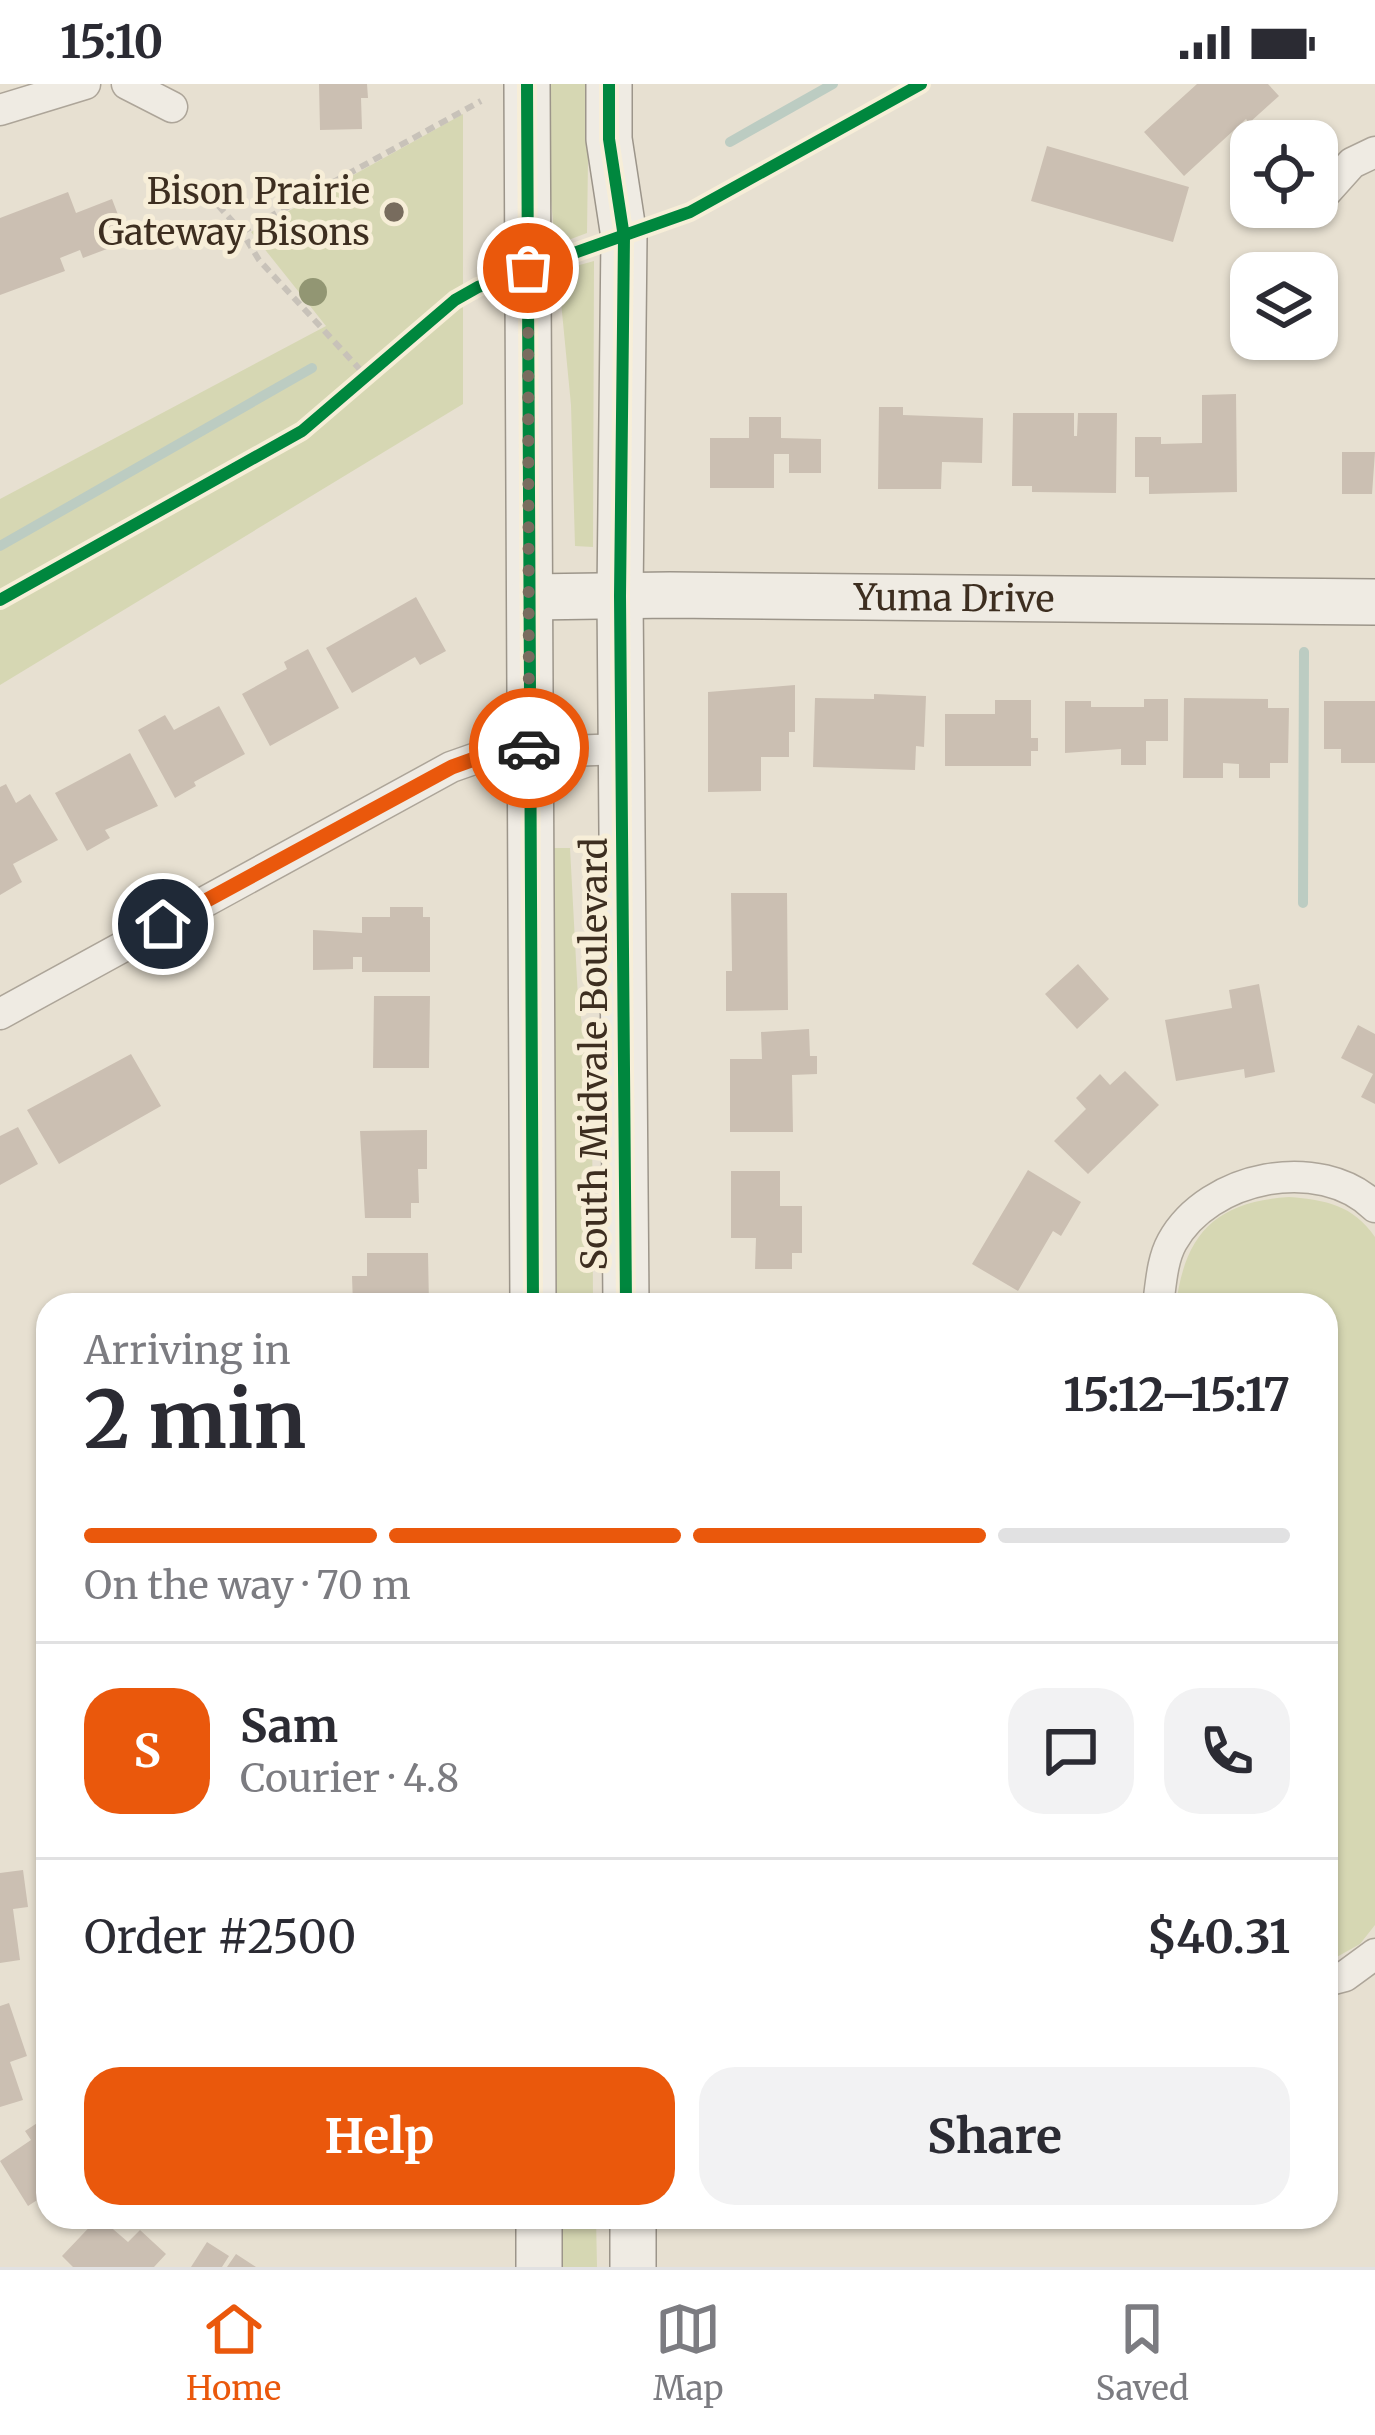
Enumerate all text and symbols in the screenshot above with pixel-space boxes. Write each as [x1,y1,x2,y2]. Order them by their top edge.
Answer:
text: 15:10 [60,14,163,70]
map controls [1230,120,1338,360]
button: locate [1230,120,1338,228]
place label: Bison Prairie Gateway Bisons [98,169,370,255]
marker: Bison Prairie Gateway Bisons [381,199,407,225]
pin [477,217,579,319]
icon: bag [495,235,561,301]
button: layers [1230,252,1338,360]
street label: Yuma Drive [852,575,1055,622]
courier [469,688,589,808]
icon: car [496,715,562,781]
street label: South Midvale Boulevard [572,837,617,1271]
pin [112,873,214,975]
icon: home [130,891,196,957]
text: Arriving in [84,1326,291,1375]
text: 15:12–15:17 [1063,1367,1290,1423]
text: 2 min [84,1371,306,1469]
text: On the way · 70 m [84,1561,411,1610]
button: chat [1008,1688,1134,1814]
button: phone [1164,1688,1290,1814]
text: Sam [240,1698,338,1754]
text: S [133,1723,161,1779]
text: Courier · 4.8 [240,1754,459,1803]
text: Order #2500 [84,1909,356,1965]
text: $40.31 [1147,1909,1290,1965]
button: Help [84,2067,675,2205]
button: Share [699,2067,1290,2205]
tab: Home [186,2296,281,2409]
tab: Map [653,2296,723,2409]
tab: Saved [1095,2296,1189,2409]

